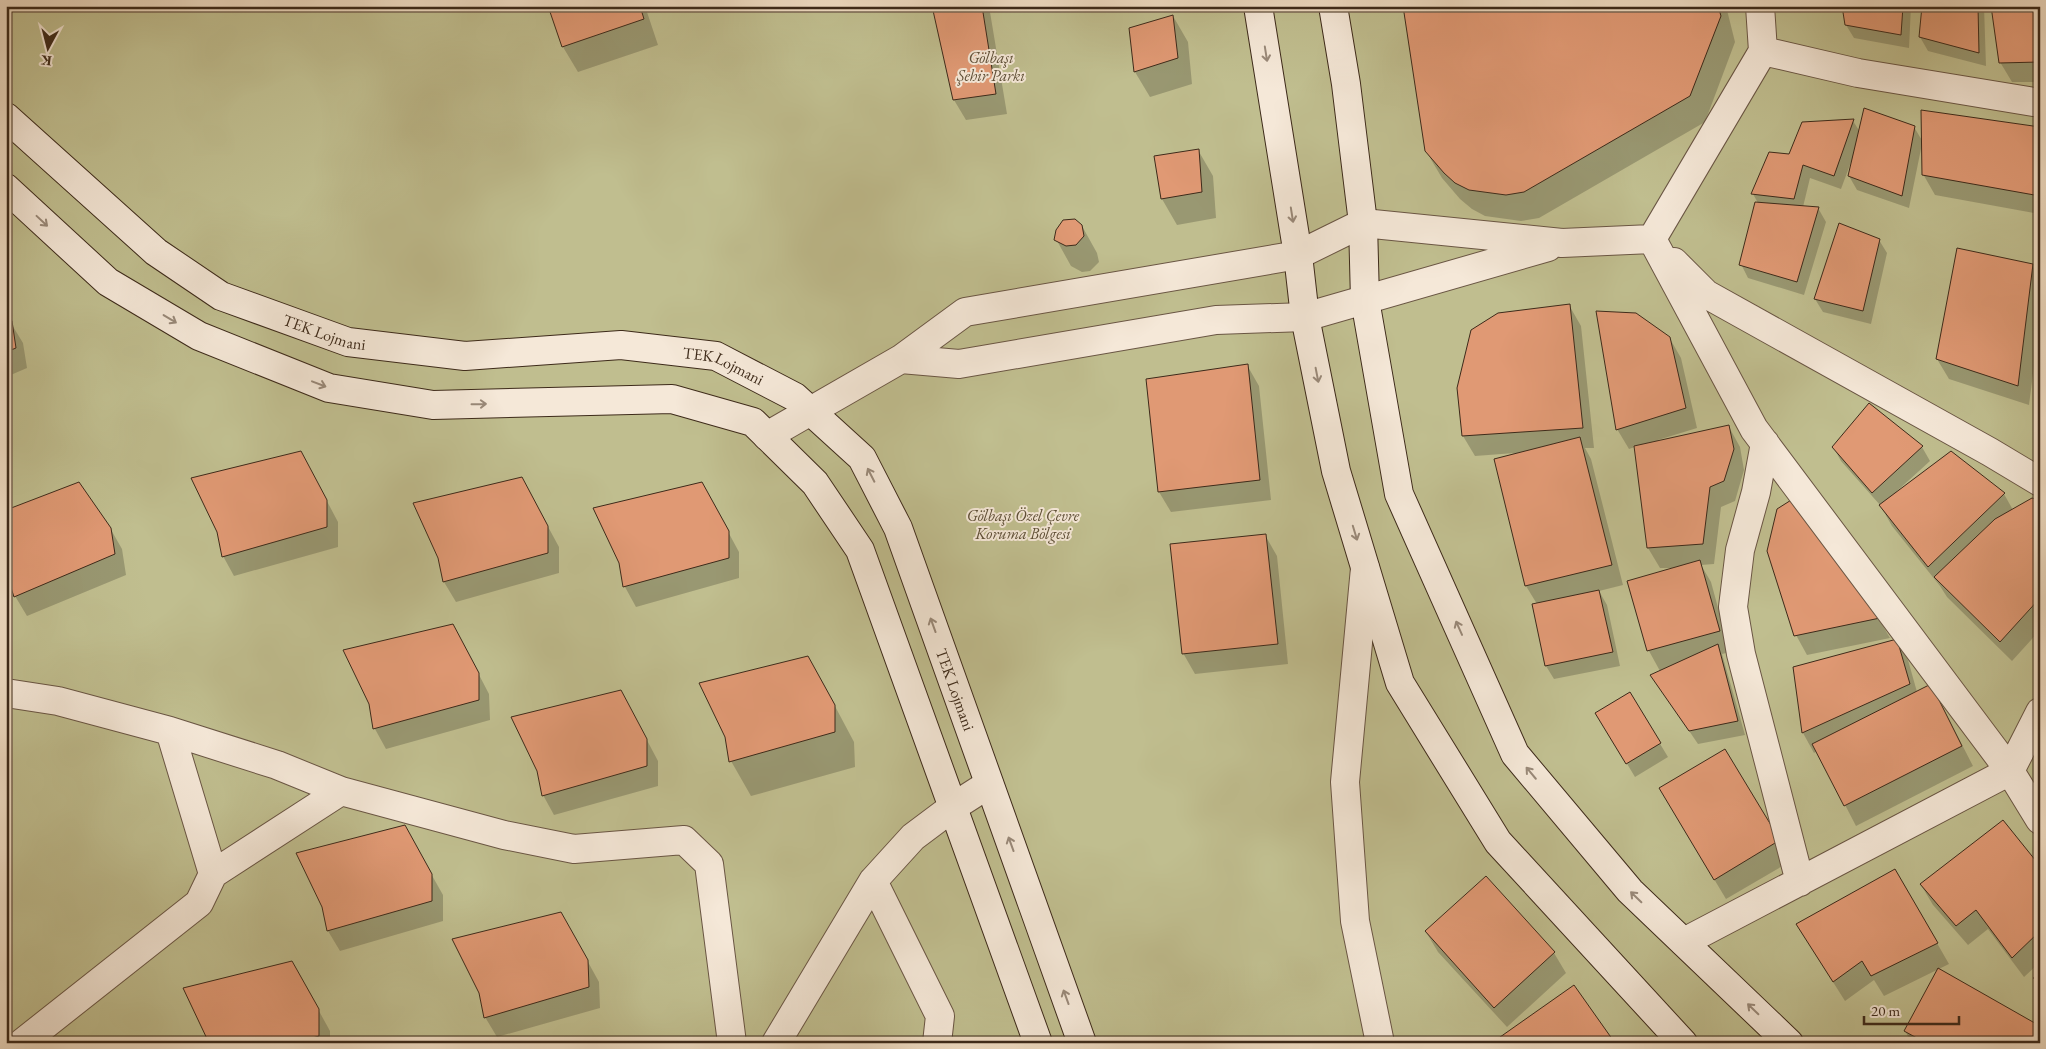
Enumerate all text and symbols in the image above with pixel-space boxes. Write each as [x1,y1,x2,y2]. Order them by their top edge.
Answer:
north arrow [22,22,72,72]
one-way arrow [1261,46,1271,62]
park label: Gölbaşı Şehir Parkı [956,47,1025,86]
text: K [40,51,53,70]
one-way arrow [1287,207,1297,223]
one-way arrow [36,215,49,227]
street label: TEK Lojmani [280,309,367,355]
one-way arrow [163,315,177,325]
street label: TEK Lojmani [682,342,768,390]
one-way arrow [1313,367,1322,383]
one-way arrow [311,380,326,389]
one-way arrow [471,400,487,409]
one-way arrow [866,468,875,483]
park label: Gölbaşı Özel Çevre Koruma Bölgesi [967,505,1080,544]
one-way arrow [1350,525,1360,541]
one-way arrow [928,618,937,633]
one-way arrow [1453,621,1463,636]
street label: TEK Lojmani [931,646,980,734]
one-way arrow [1525,766,1536,779]
one-way arrow [1006,837,1015,852]
one-way arrow [1630,890,1642,903]
one-way arrow [1061,990,1070,1005]
scale bar [1864,994,1958,1026]
text: 20 m [1871,1001,1900,1020]
one-way arrow [1747,1003,1760,1015]

